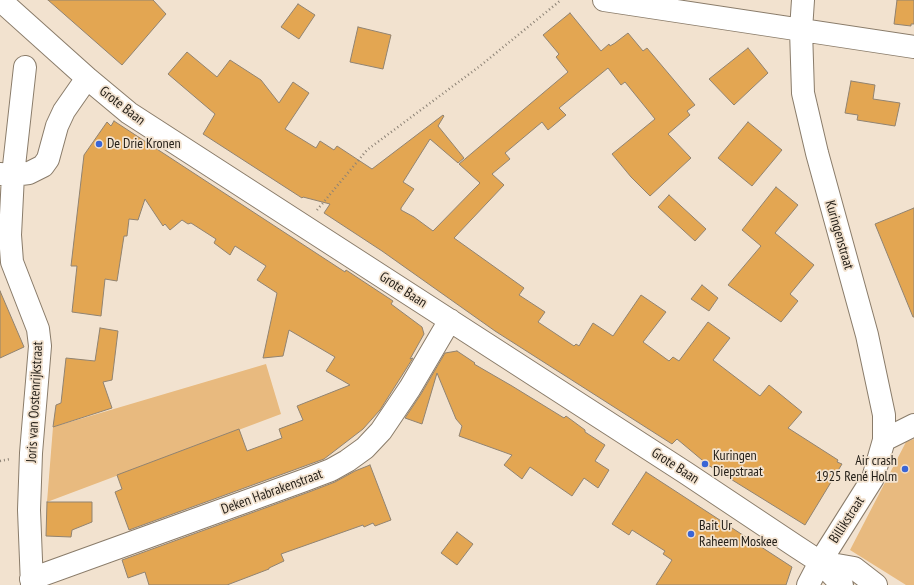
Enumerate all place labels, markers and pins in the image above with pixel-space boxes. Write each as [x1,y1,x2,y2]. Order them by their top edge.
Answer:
place label: De Drie Kronen [107,136,181,152]
marker: De Drie Kronen [94,139,104,149]
place label: Kuringen Diepstraat [713,448,763,480]
place label: Air crash 1925 René Holm [816,453,897,486]
marker: Kuringen Diepstraat [700,459,710,469]
marker: Air crash 1925 René Holm [900,464,910,474]
place label: Bait Ur Raheem Moskee [699,518,777,550]
marker: Bait Ur Raheem Moskee [686,529,696,539]

